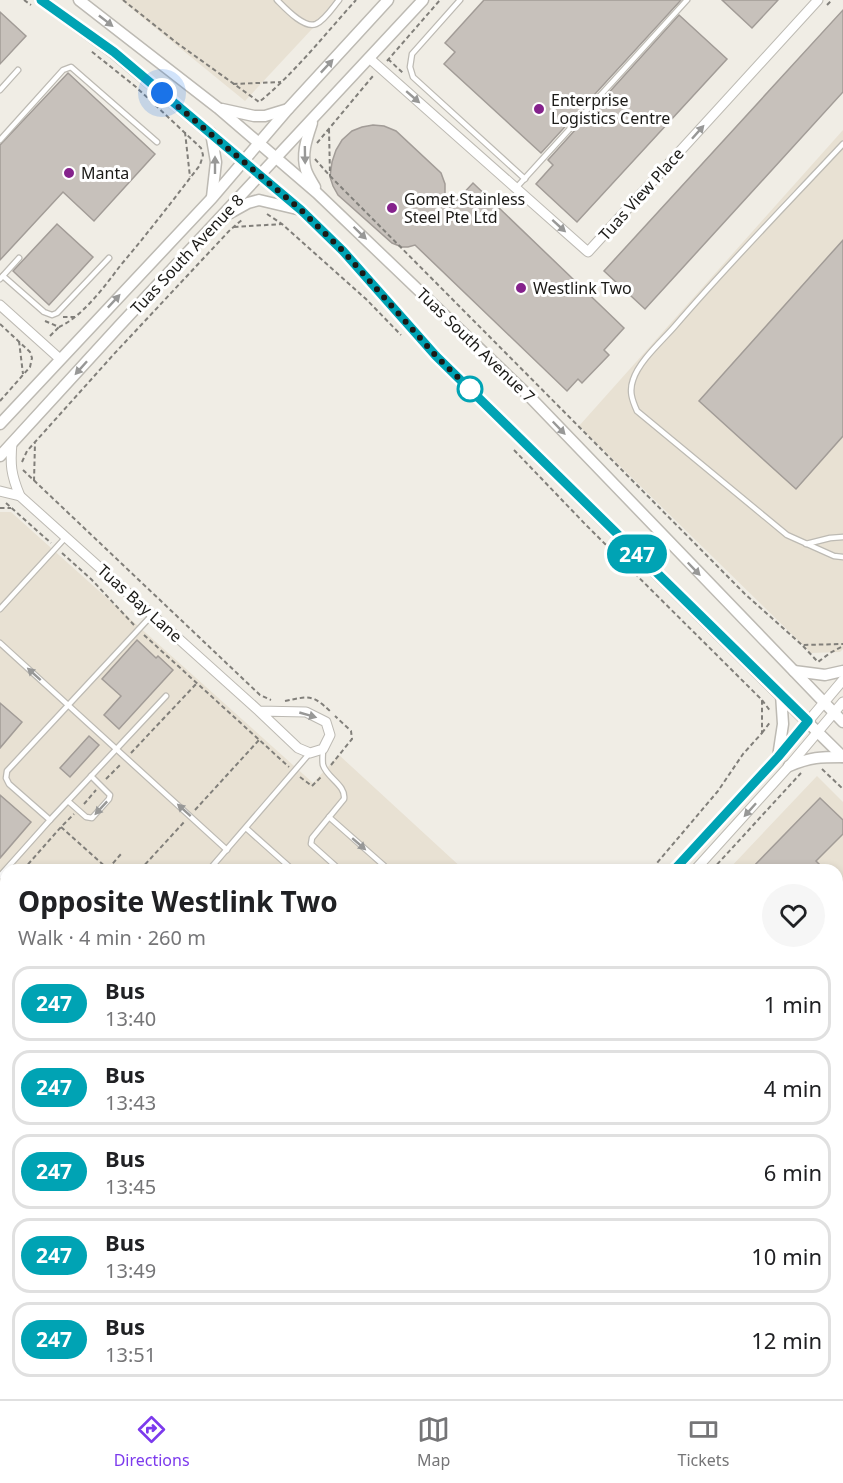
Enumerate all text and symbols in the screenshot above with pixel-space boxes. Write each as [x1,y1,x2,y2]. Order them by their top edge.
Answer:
one-way arrow [98,15,114,28]
one-way arrow [320,59,333,74]
your location [147,78,177,108]
place label: Enterprise Logistics Centre [551,89,670,129]
one-way arrow [405,90,420,103]
marker: Enterprise Logistics Centre [532,102,546,116]
one-way arrow [691,124,705,139]
street label: Tuas View Place [594,143,688,245]
one-way arrow [300,146,310,165]
one-way arrow [210,155,220,174]
place label: Manta [81,162,129,184]
marker: Manta [62,166,76,180]
place label: Gomet Stainless Steel Pte Ltd [404,188,525,228]
street label: Tuas South Avenue 8 [126,189,248,319]
marker: Gomet Stainless Steel Pte Ltd [385,201,399,215]
one-way arrow [551,219,566,232]
one-way arrow [352,226,366,240]
place label: Westlink Two [533,277,632,299]
marker: Westlink Two [514,281,528,295]
street label: Tuas South Avenue 7 [412,283,540,407]
one-way arrow [107,294,121,309]
one-way arrow [74,360,88,375]
unlabelled marker [457,376,483,402]
one-way arrow [552,421,566,435]
line badge: 247 [602,534,672,574]
text: 247 [619,540,655,568]
street label: Tuas Bay Lane [93,559,187,647]
one-way arrow [687,561,701,575]
one-way arrow [27,668,42,681]
one-way arrow [299,711,317,720]
one-way arrow [95,800,108,815]
one-way arrow [744,802,757,817]
one-way arrow [177,804,191,818]
one-way arrow [351,837,367,850]
text: Opposite Westlink Two [18,882,338,920]
button: heart [762,884,825,947]
text: Walk · 4 min · 260 m [18,924,206,951]
text: Bus [105,975,145,1005]
text: 247 [36,989,72,1017]
text: 1 min [764,989,822,1019]
text: 13:40 [105,1005,156,1032]
text: Bus [105,1059,145,1089]
text: 247 [36,1073,72,1101]
text: 4 min [764,1073,822,1103]
text: 13:43 [105,1089,156,1116]
text: Bus [105,1143,145,1173]
text: 247 [36,1157,72,1185]
text: 6 min [764,1157,822,1187]
text: 13:45 [105,1173,156,1200]
text: Bus [105,1227,145,1257]
text: 247 [36,1241,72,1269]
text: 10 min [751,1241,822,1271]
text: 13:49 [105,1257,156,1284]
text: Bus [105,1311,145,1341]
text: 247 [36,1325,72,1353]
text: 12 min [751,1325,822,1355]
text: 13:51 [105,1341,156,1368]
tab: Directions [114,1413,190,1471]
tab: Map [417,1413,450,1471]
tab: Tickets [678,1413,729,1471]

